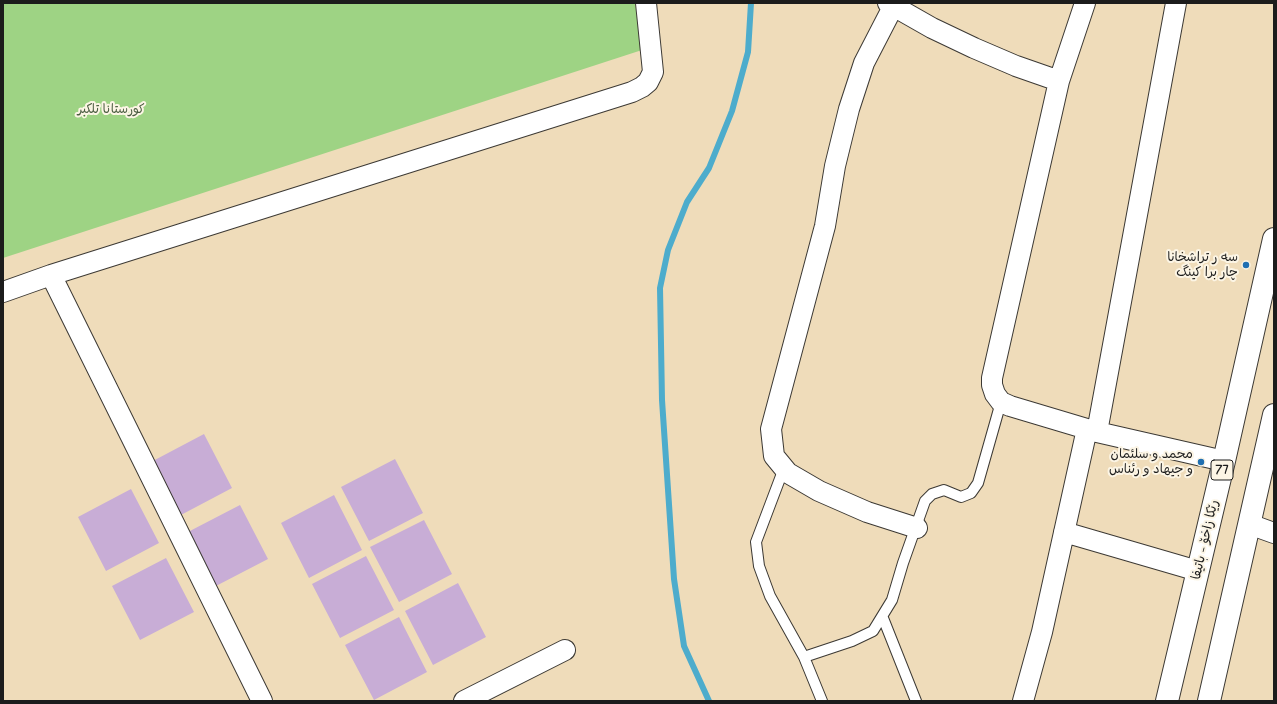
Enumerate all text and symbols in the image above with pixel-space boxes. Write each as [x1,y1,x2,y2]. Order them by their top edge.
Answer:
park label: كورستانا تلكبر [77,102,145,118]
place label: سه ر تراشخانا چار برا كينگ [1167,250,1238,281]
marker: سه ر تراشخانا چار برا كينگ [1241,260,1251,270]
place label: محمد و سلئمان و جيهاد و رئناس [1109,447,1193,478]
marker: محمد و سلئمان و جيهاد و رئناس [1196,457,1206,467]
road number: 77 [1211,460,1233,480]
street label: رێکا زاخۆ - باتیفا [1189,499,1223,581]

